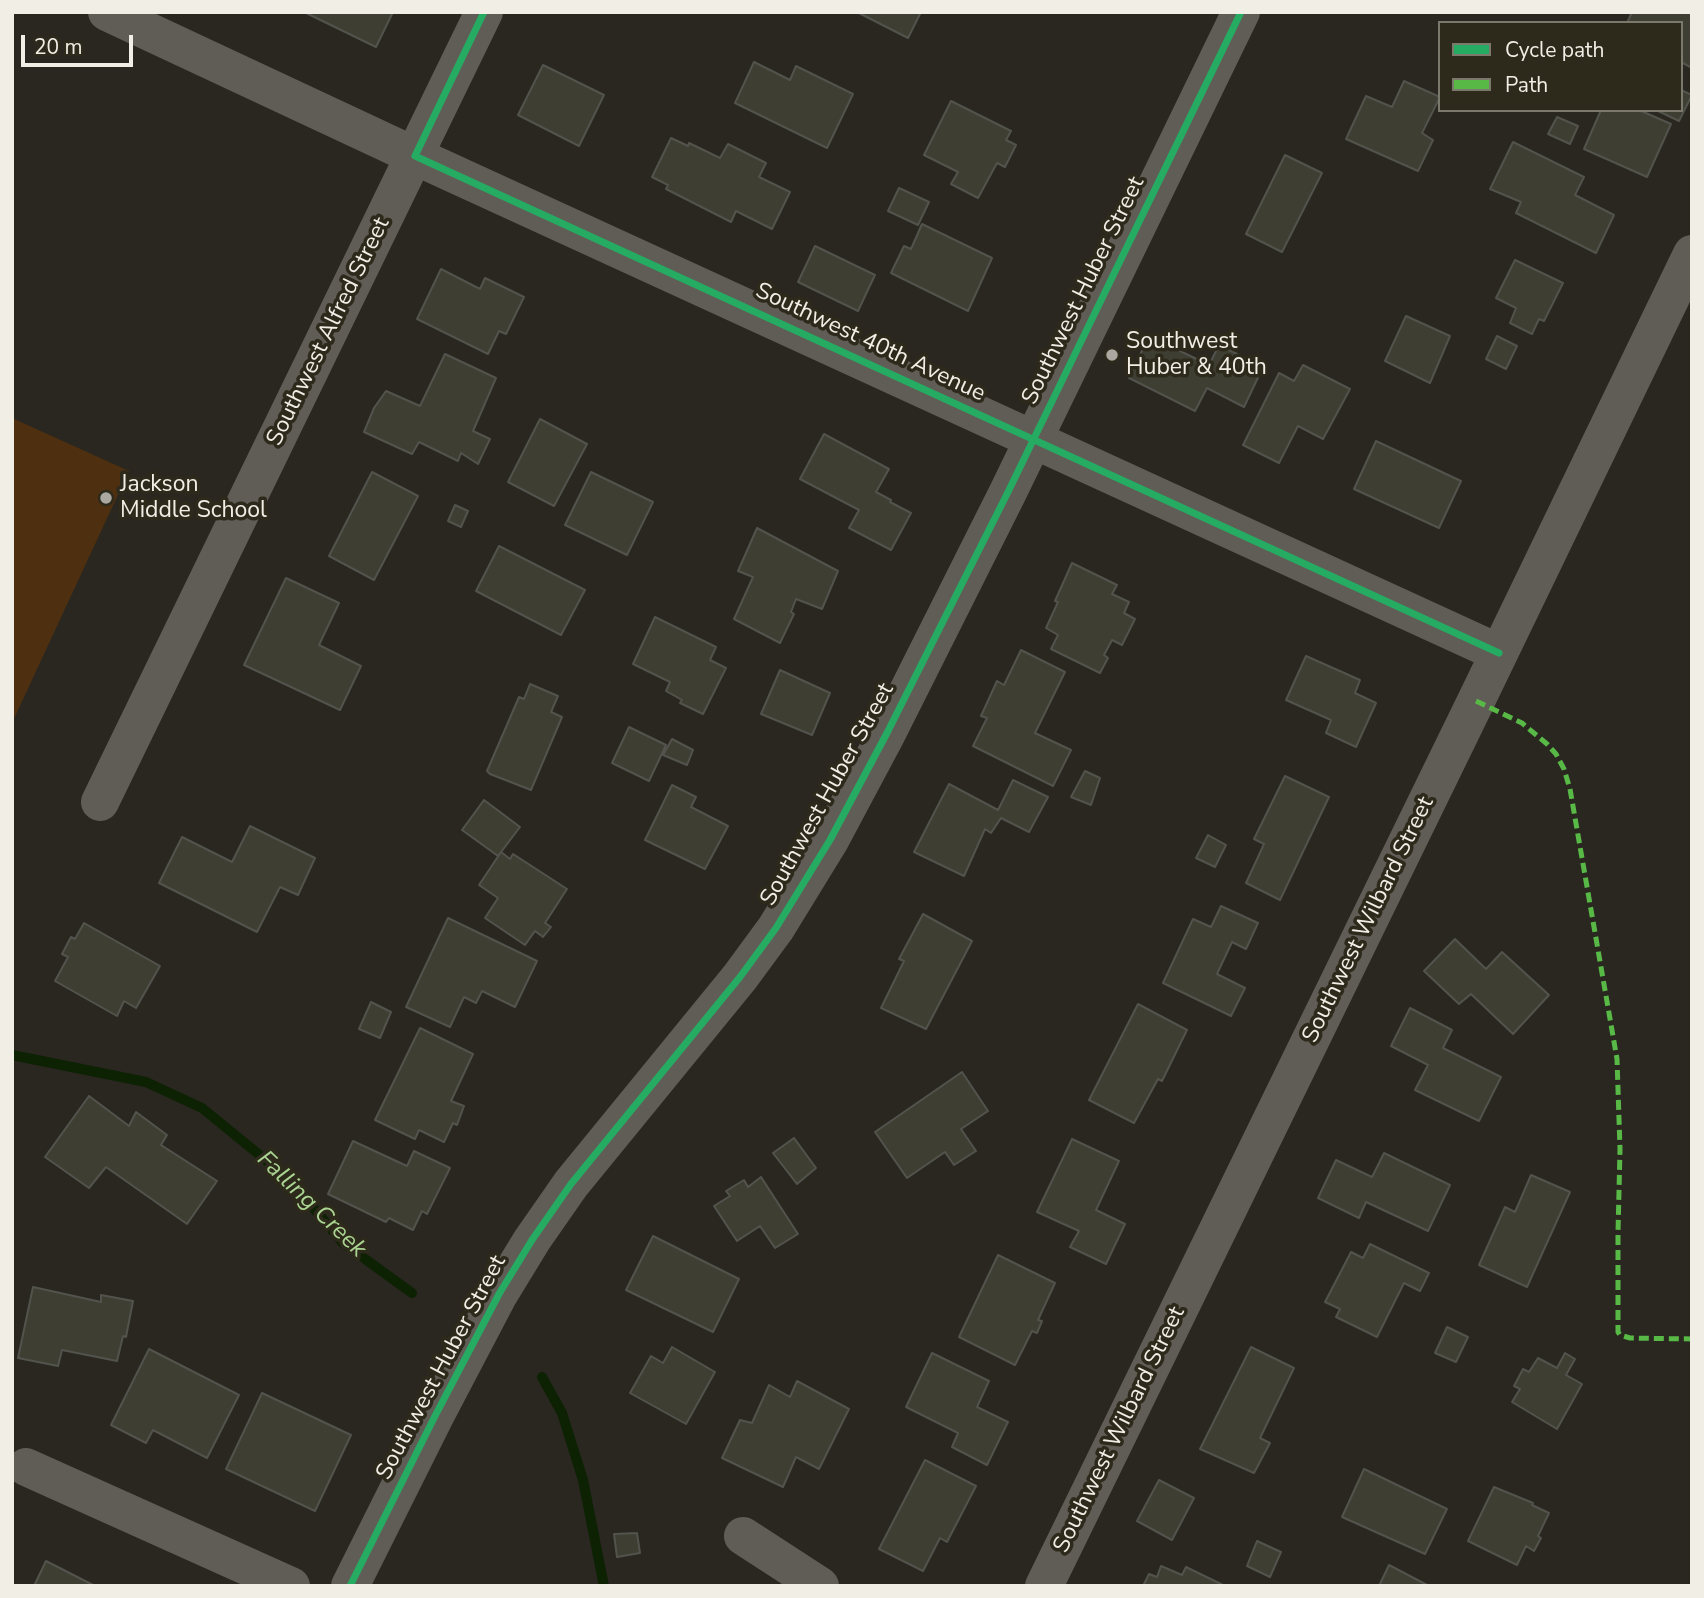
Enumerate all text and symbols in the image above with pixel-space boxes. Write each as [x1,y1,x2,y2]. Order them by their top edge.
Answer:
scale bar [24,21,136,65]
legend [1438,21,1683,112]
text: 20 m [34,33,83,61]
text: Cycle path [1505,36,1604,64]
text: Path [1505,71,1548,99]
street label: Southwest Huber Street [1017,173,1151,409]
street label: Southwest Alfred Street [262,213,396,451]
street label: Southwest 40th Avenue [751,278,989,408]
place label: Southwest Huber & 40th [1126,328,1267,382]
marker: Southwest Huber & 40th [1104,347,1120,363]
place label: Jackson Middle School [120,471,267,525]
marker: Jackson Middle School [98,490,114,506]
street label: Southwest Huber Street [755,679,901,911]
street label: Southwest Wilbard Street [1297,792,1441,1048]
water label: Falling Creek [250,1146,372,1264]
street label: Southwest Huber Street [371,1251,513,1485]
street label: Southwest Wilbard Street [1048,1302,1192,1558]

